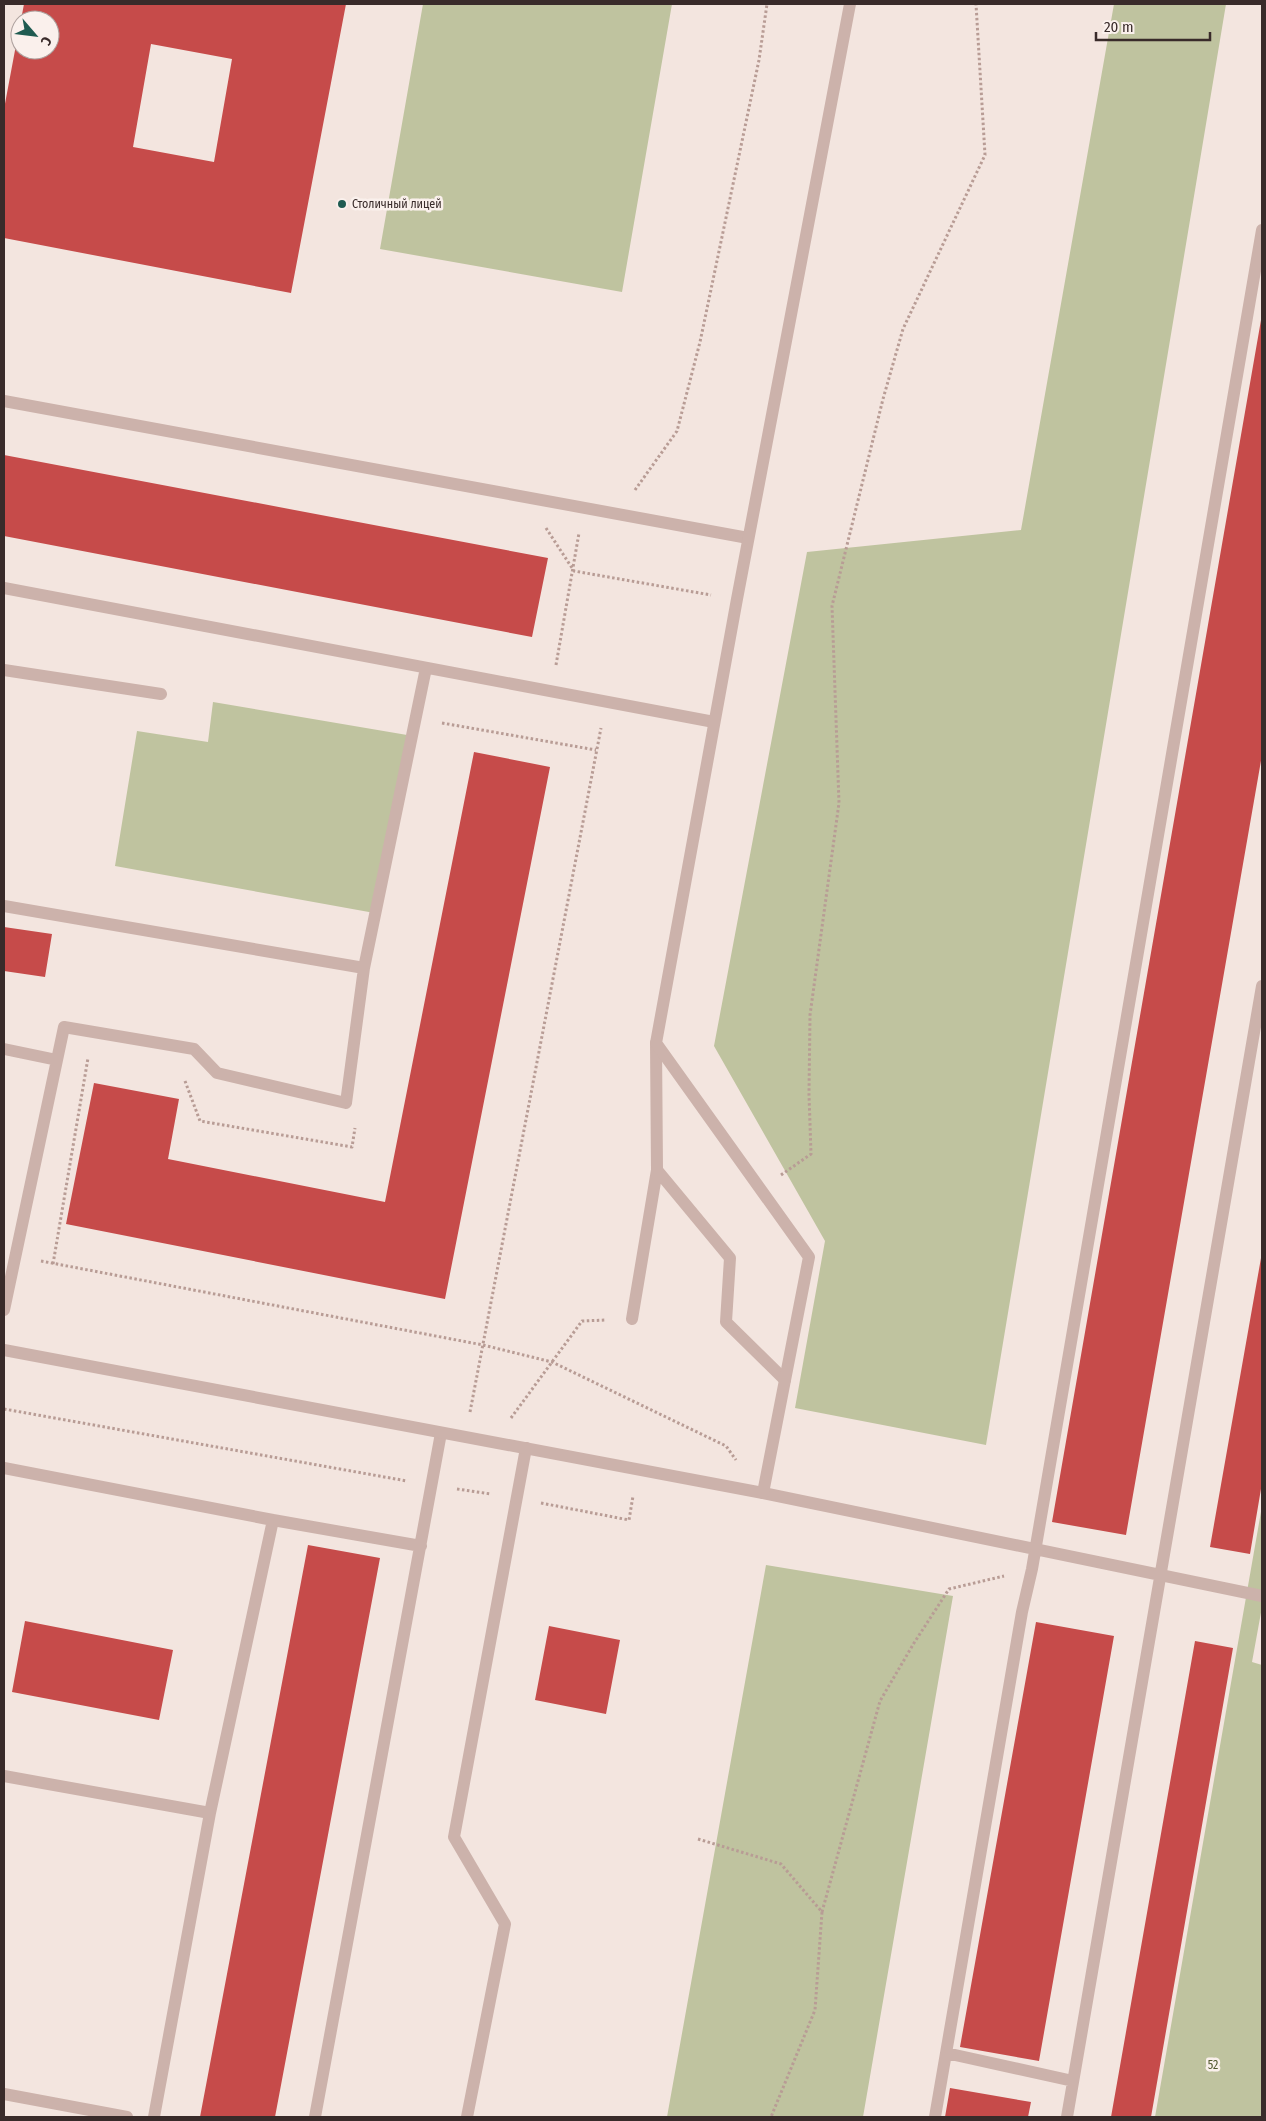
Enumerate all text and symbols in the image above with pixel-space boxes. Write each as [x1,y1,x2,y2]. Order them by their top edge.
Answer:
north arrow [10,10,60,60]
scale bar [1096,10,1210,42]
text: 20 m [1104,18,1134,36]
text: С [36,34,55,49]
place label: Столичный лицей [352,197,442,211]
marker: Столичный лицей [336,198,348,210]
park label: 52 [1208,2058,1218,2072]

